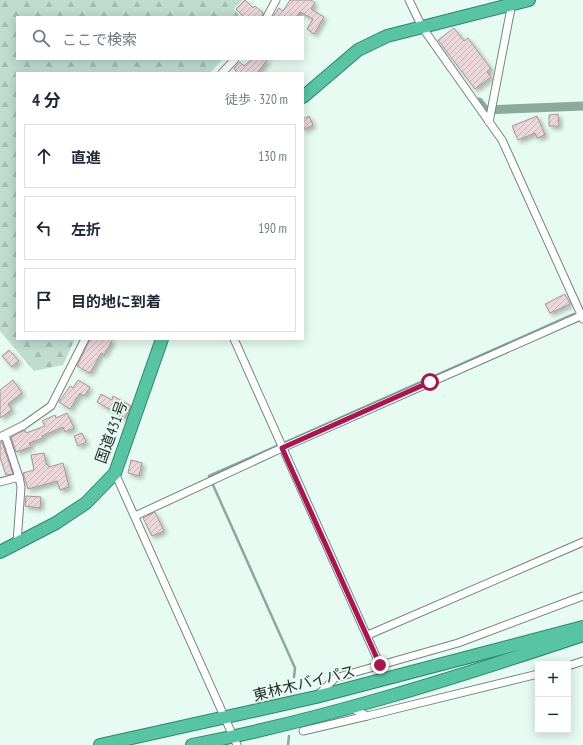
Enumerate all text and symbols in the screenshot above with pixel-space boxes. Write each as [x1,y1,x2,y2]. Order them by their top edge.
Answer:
search box [16,16,304,60]
icon: search [30,27,52,49]
text: ここで検索 [62,30,137,49]
text: 4 分 [32,89,61,111]
text: 徒歩 · 320 m [225,91,288,108]
icon: ahead [33,145,55,167]
text: 直進 [71,148,101,167]
text: 130 m [258,148,287,165]
icon: left [33,217,55,239]
text: 左折 [71,220,101,239]
text: 190 m [258,220,287,237]
icon: arrive [33,289,55,311]
text: 目的地に到着 [71,292,161,311]
route start [421,373,439,391]
street label: 国道431号 [91,398,131,466]
route end [371,656,389,674]
street label: 東林木バイパス [251,661,357,705]
map controls [535,661,571,733]
button: + [535,661,571,697]
button: − [535,697,571,733]

